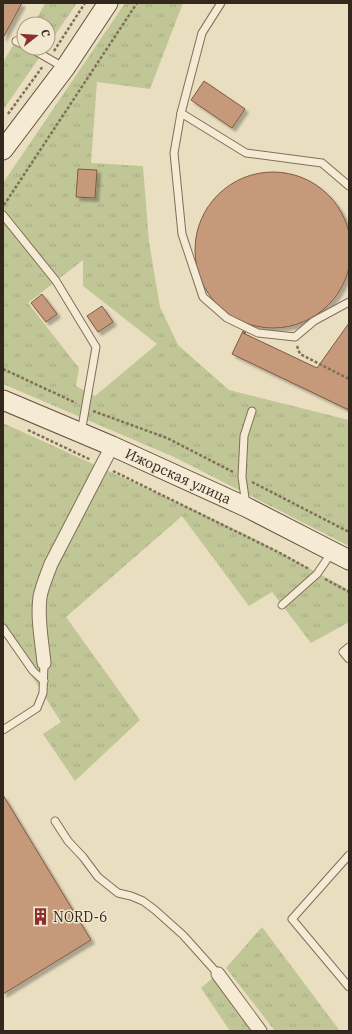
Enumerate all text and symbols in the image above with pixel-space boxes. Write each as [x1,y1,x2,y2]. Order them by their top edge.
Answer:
north arrow [16,16,56,56]
text: С [38,28,53,39]
street label: Ижорская улица [122,444,234,508]
building icon: NORD-6 [30,907,50,927]
place label: NORD-6 [53,908,107,926]

